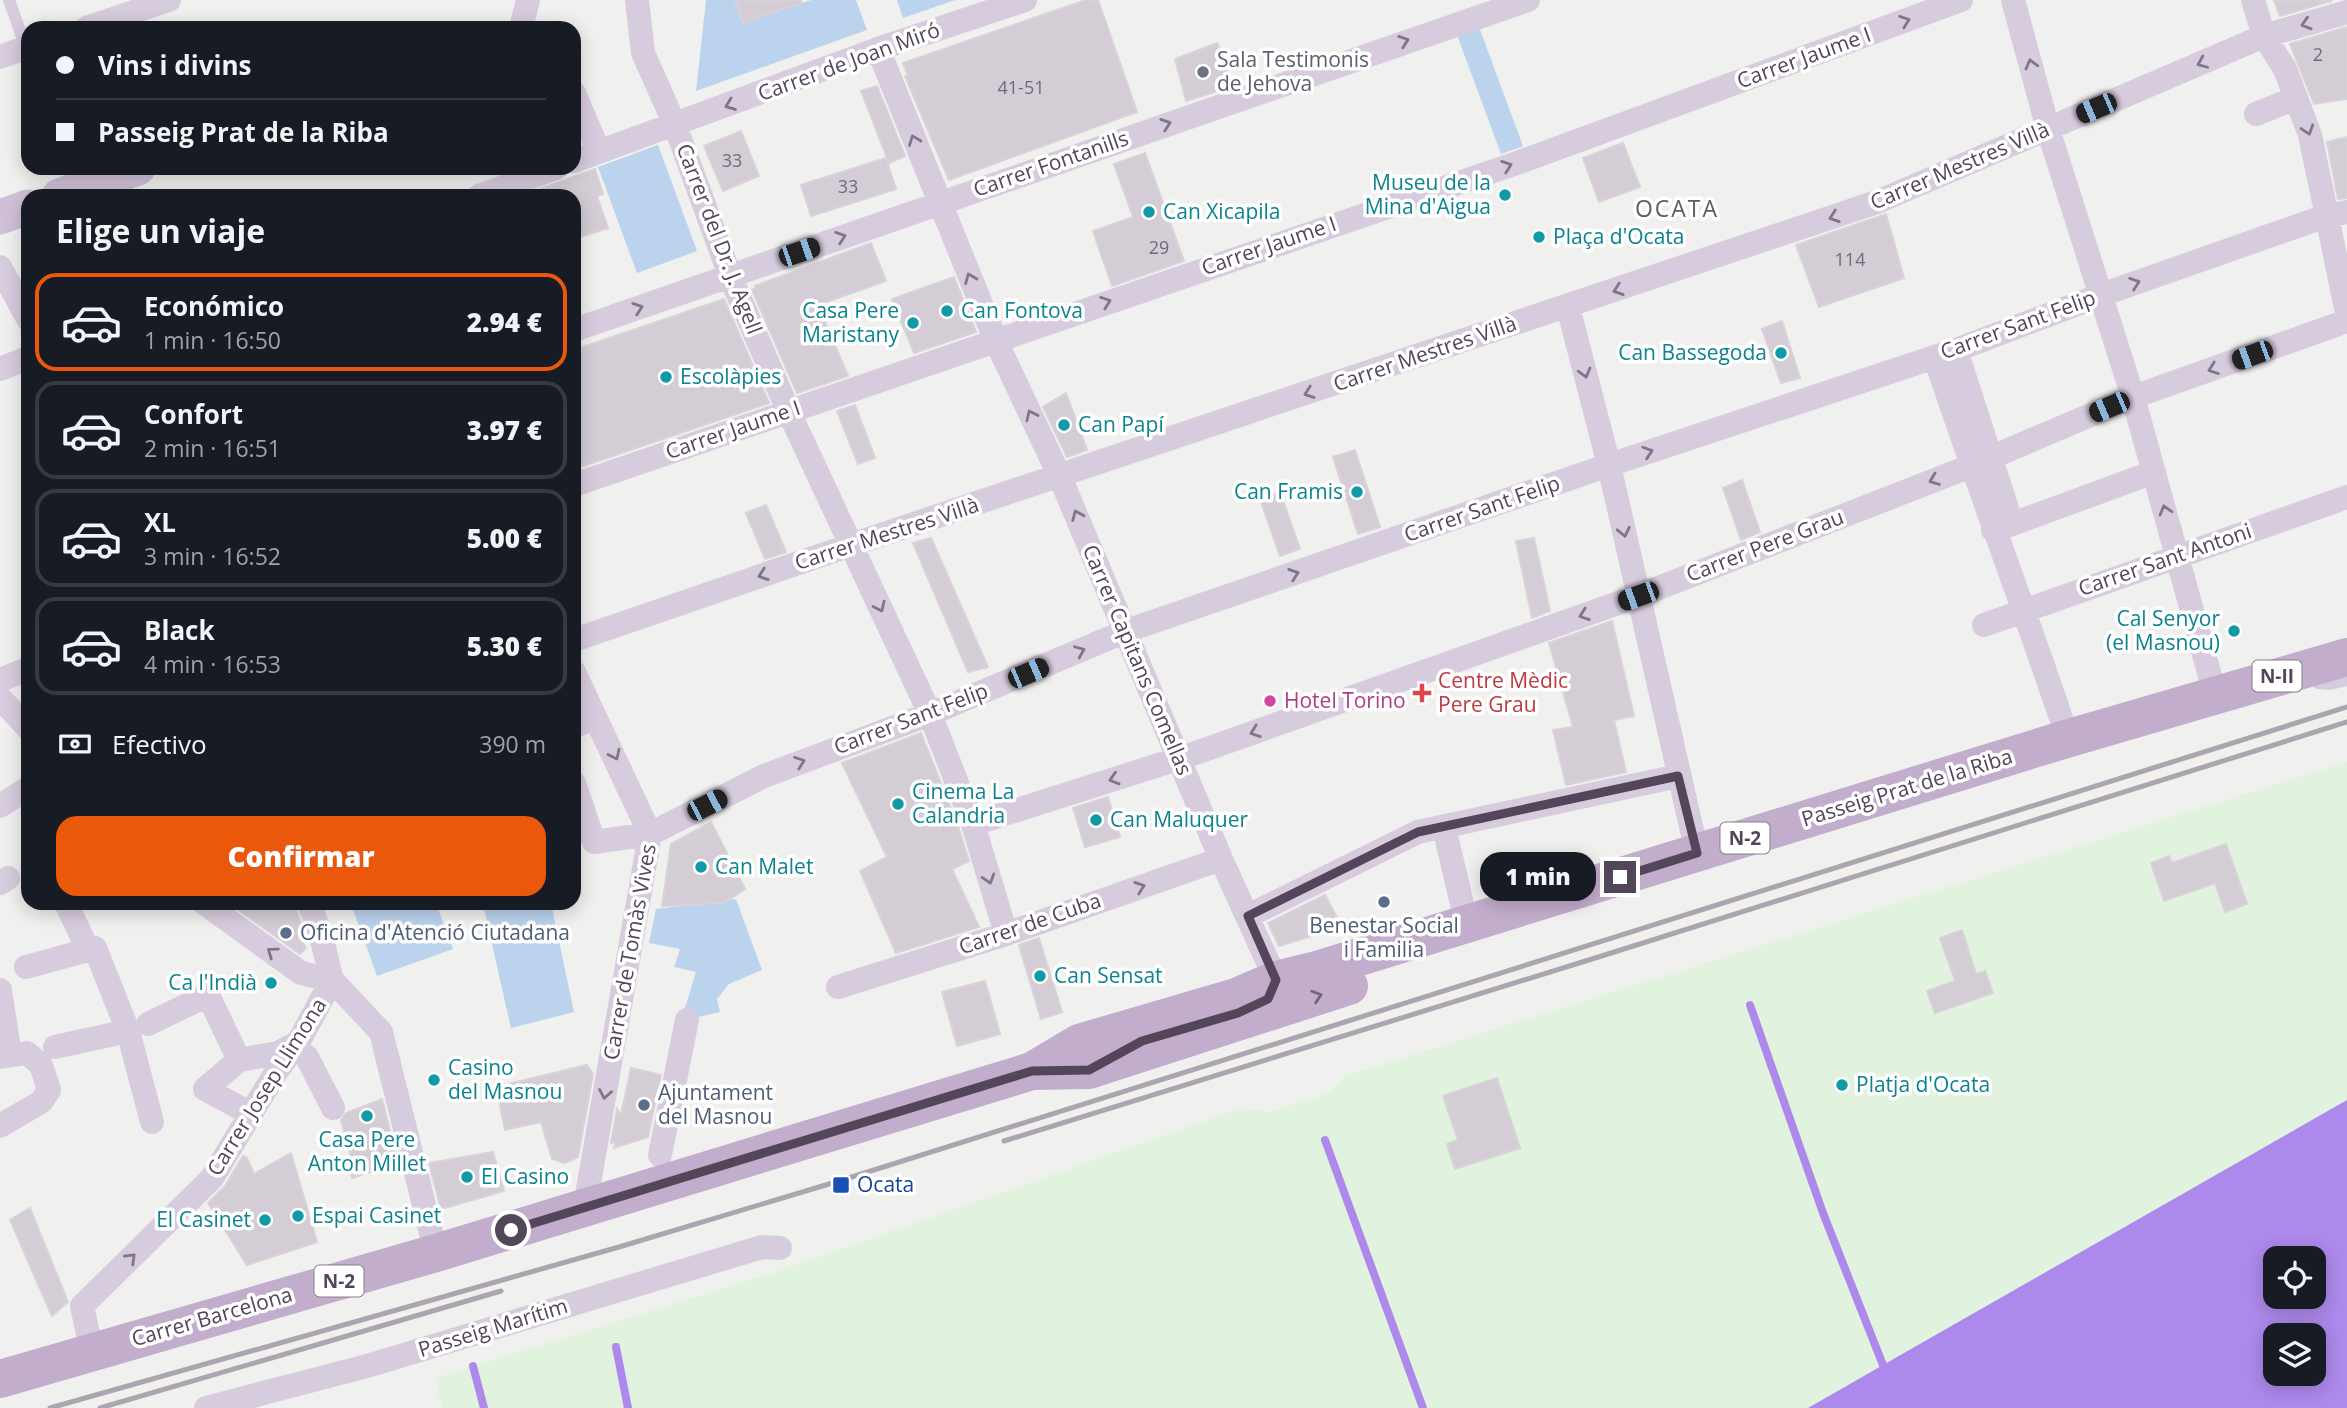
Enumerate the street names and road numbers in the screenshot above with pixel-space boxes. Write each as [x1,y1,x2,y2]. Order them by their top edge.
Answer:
street label: Carrer de Joan Miró [754,15,944,107]
street label: Carrer Jaume I [1733,20,1875,94]
street label: Carrer Mestres Villà [1866,115,2053,215]
street label: Carrer Fontanills [969,123,1132,203]
street label: Carrer del Dr. J. Agell [671,139,769,338]
street label: Carrer Jaume I [1198,209,1340,281]
street label: Carrer Sant Felip [1936,283,2099,365]
street label: Carrer Mestres Villà [1329,309,1520,398]
street label: Carrer Jaume I [662,393,804,465]
street label: Carrer Sant Felip [1400,468,1563,548]
street label: Carrer Mestres Villà [791,490,982,576]
street label: Carrer Pere Grau [1682,502,1847,588]
street label: Carrer Sant Antoni [2074,516,2255,602]
street label: Carrer Capitans Comellas [1077,540,1199,779]
road number: N-II [2252,660,2302,692]
street label: Carrer Sant Felip [830,676,992,760]
street label: Passeig Prat de la Riba [1798,742,2016,833]
road number: N-2 [1720,822,1770,853]
street label: Carrer de Tomàs Vives [596,842,662,1062]
street label: Carrer de Cuba [955,886,1104,960]
street label: Carrer Josep Llimona [200,992,332,1181]
road number: N-2 [314,1266,364,1296]
street label: Carrer Barcelona [128,1280,295,1352]
street label: Passeig Marítim [415,1291,571,1363]

